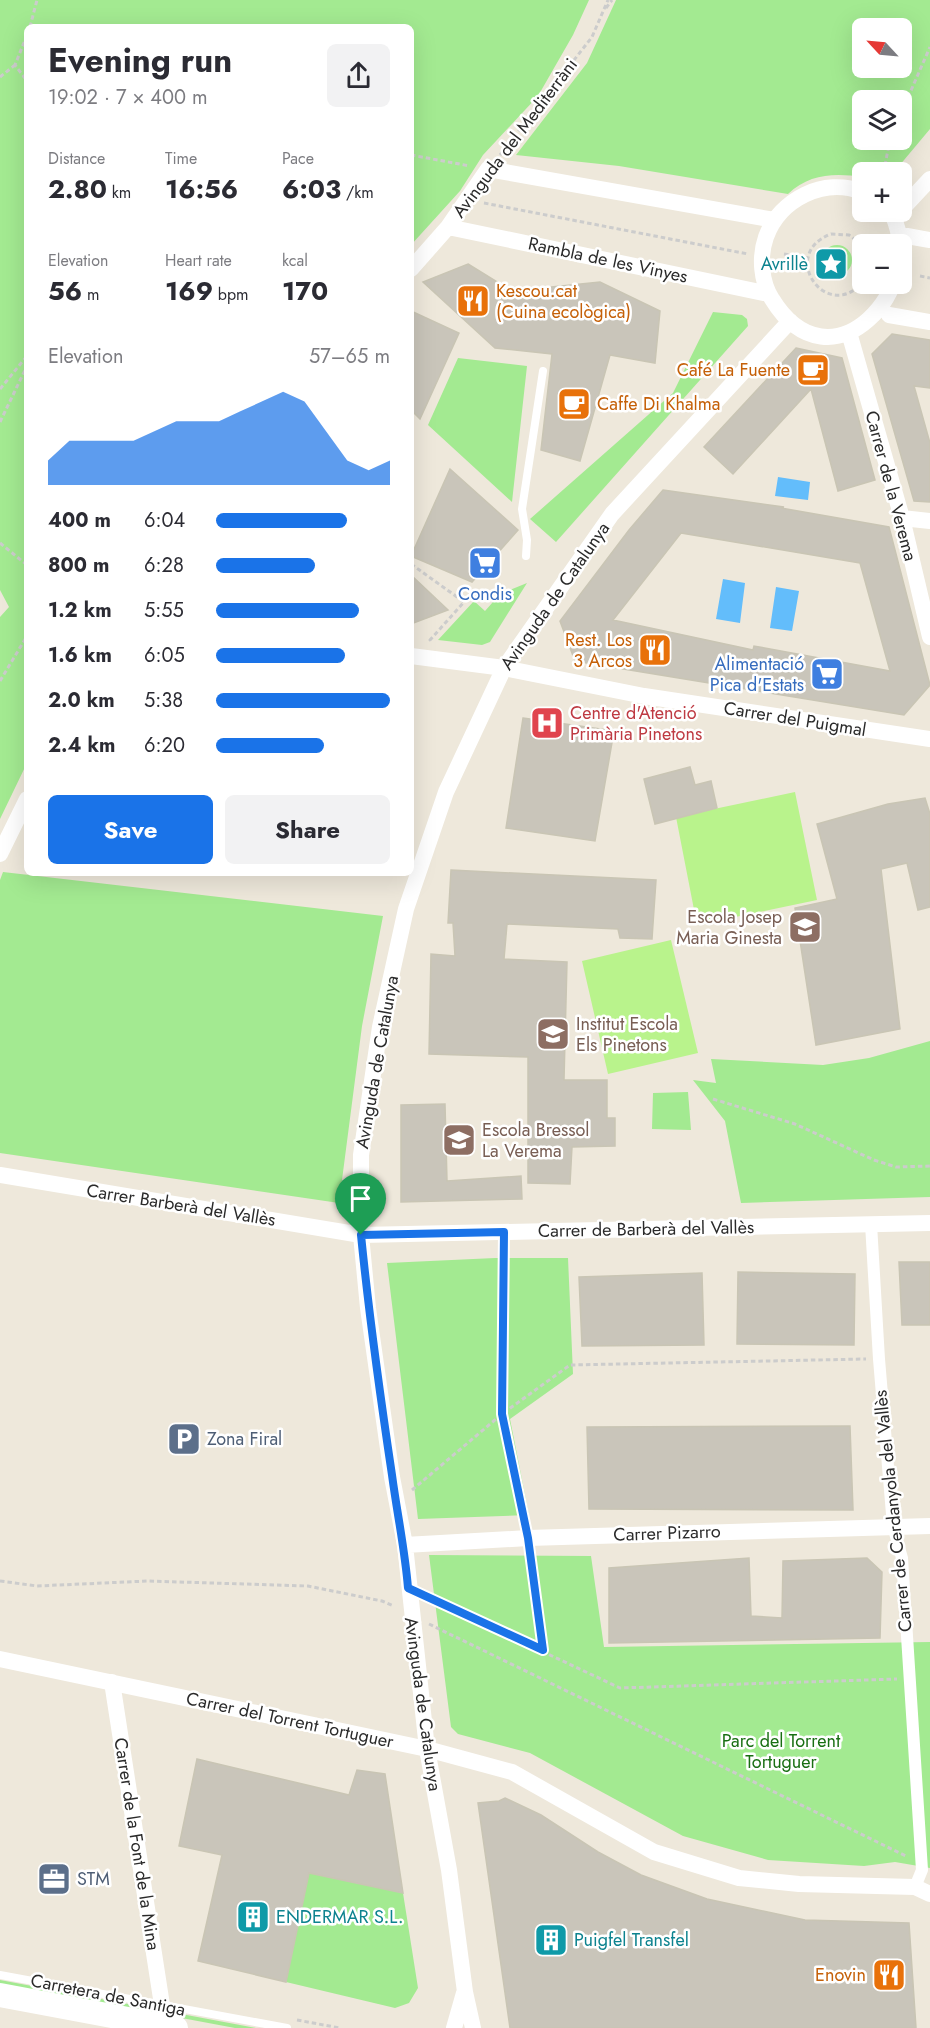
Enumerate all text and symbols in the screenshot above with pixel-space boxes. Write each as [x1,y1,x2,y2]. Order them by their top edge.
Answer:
north arrow [852,18,912,78]
map controls [852,18,912,294]
text: Evening run [48,37,232,84]
button: share [327,44,390,107]
street label: Avinguda del Mediterràni [446,53,584,223]
text: 19:02 · 7 × 400 m [48,83,208,112]
button: layers [852,90,912,150]
text: Distance [48,147,105,170]
text: Time [165,147,197,170]
text: Pace [282,147,314,170]
button: + [852,162,912,222]
text: 2.80 [48,170,107,208]
text: 16:56 [165,170,238,208]
text: 6:03 [282,170,341,208]
text: km [107,181,131,204]
text: /km [341,181,374,204]
street label: Rambla de les Vinyes [526,230,690,290]
button: − [852,234,912,294]
place icon: Avrillè [813,246,849,282]
text: Elevation [48,249,108,272]
text: Heart rate [165,249,232,272]
text: kcal [282,249,308,272]
place label: Avrillè [761,251,808,277]
text: 56 [48,272,82,310]
text: 169 [165,272,213,310]
text: 170 [282,272,328,310]
place label: Kescou.cat (Cuina ecològica) [496,278,631,325]
text: m [82,283,99,306]
text: bpm [213,283,249,306]
restaurant icon: Kescou.cat (Cuina ecològica) [455,283,491,319]
text: Elevation [48,342,123,371]
text: 57–65 m [309,342,390,371]
cafe icon: Café La Fuente [795,352,831,388]
place label: Café La Fuente [677,357,790,383]
cafe icon: Caffe Di Khalma [556,386,592,422]
place label: Caffe Di Khalma [597,391,720,417]
street label: Carrer de la Verema [858,408,924,564]
text: 400 m [48,506,111,535]
text: 6:04 [144,506,185,535]
street label: Avinguda de Catalunya [494,517,616,675]
supermarket icon: Condis [467,545,503,581]
text: 800 m [48,551,109,580]
text: 6:28 [144,551,184,580]
place label: Condis [458,581,512,607]
text: 1.2 km [48,596,112,625]
text: 5:55 [144,596,184,625]
place label: Rest. Los 3 Arcos [565,627,632,674]
restaurant icon: Rest. Los 3 Arcos [637,632,673,668]
text: 1.6 km [48,641,112,670]
text: 6:05 [144,641,185,670]
place label: Alimentació Pica d'Estats [710,651,804,698]
supermarket icon: Alimentació Pica d'Estats [809,656,845,692]
text: 2.0 km [48,686,115,715]
text: 5:38 [144,686,183,715]
street label: Carrer del Puigmal [722,695,868,743]
place label: Centre d'Atenció Primària Pinetons [570,700,702,747]
hospital icon: Centre d'Atenció Primària Pinetons [529,705,565,741]
text: 2.4 km [48,731,115,760]
text: 6:20 [144,731,185,760]
button: Save [48,795,213,864]
button: Share [225,795,390,864]
place label: Escola Josep Maria Ginesta [676,904,782,951]
school or university icon: Escola Josep Maria Ginesta [787,909,823,945]
street label: Avinguda de Catalunya [349,973,405,1151]
place label: Institut Escola Els Pinetons [576,1011,678,1058]
school or university icon: Institut Escola Els Pinetons [535,1016,571,1052]
place label: Escola Bressol La Verema [482,1117,589,1164]
school or university icon: Escola Bressol La Verema [441,1122,477,1158]
pin [335,1173,386,1235]
street label: Carrer Barberà del Vallès [85,1177,277,1233]
icon: arrive [344,1182,377,1215]
street label: Carrer de Barberà del Vallès [538,1214,754,1244]
street label: Carrer de Cerdanyola del Vallès [867,1389,919,1633]
parking icon: Zona Firal [166,1421,202,1457]
place label: Zona Firal [207,1426,282,1452]
street label: Carrer Pizarro [613,1518,721,1548]
street label: Avinguda de Catalunya [398,1615,448,1793]
street label: Carrer del Torrent Tortuguer [184,1685,397,1755]
park label: Parc del Torrent Tortuguer [722,1728,841,1775]
street label: Carrer de la Font de la Mina [107,1736,167,1952]
office icon: STM [36,1861,72,1897]
place label: STM [77,1866,110,1892]
building icon: ENDERMAR S.L. [235,1899,271,1935]
place label: ENDERMAR S.L. [276,1904,403,1930]
building icon: Puigfel Transfel [533,1922,569,1958]
place label: Puigfel Transfel [574,1927,689,1953]
restaurant icon: Enovin [871,1957,907,1993]
place label: Enovin [815,1962,866,1988]
street label: Carretera de Santiga [28,1967,188,2023]

